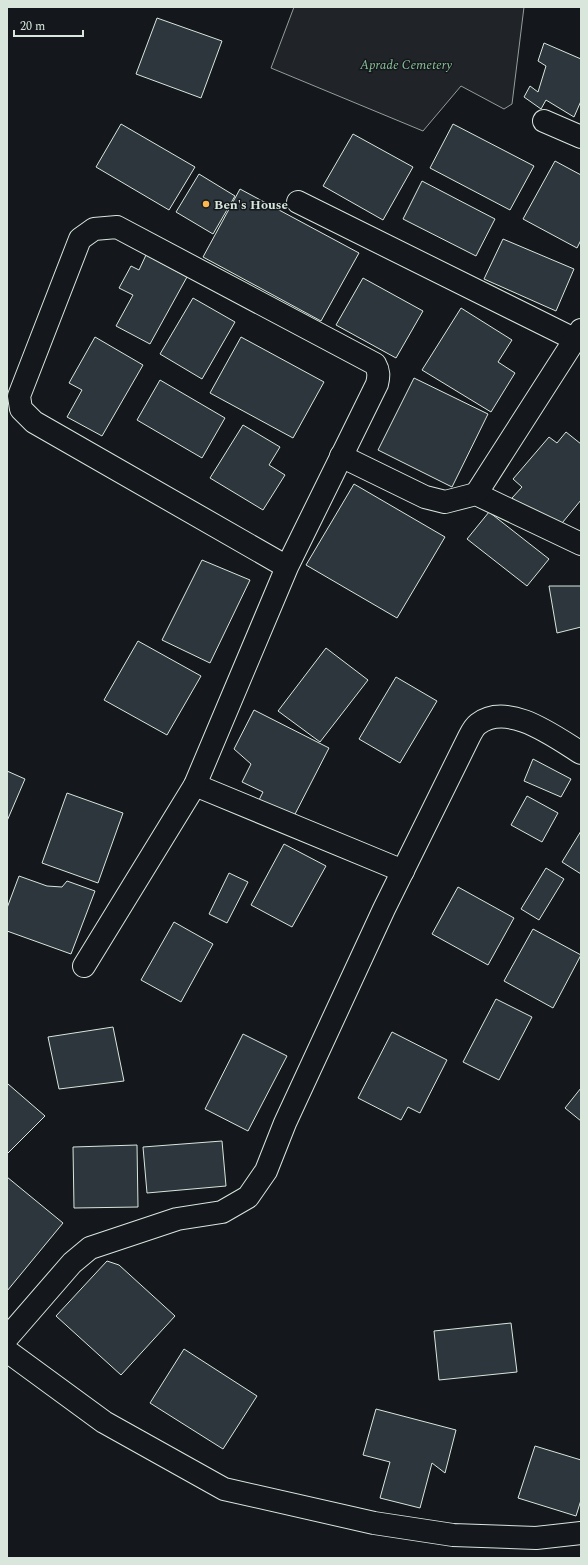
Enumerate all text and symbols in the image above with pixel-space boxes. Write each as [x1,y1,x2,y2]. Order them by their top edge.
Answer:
scale bar [14,12,83,38]
text: 20 m [20,17,45,36]
park label: Aprade Cemetery [359,55,452,75]
place label: Ben's House [214,195,288,215]
marker: Ben's House [201,199,211,209]

